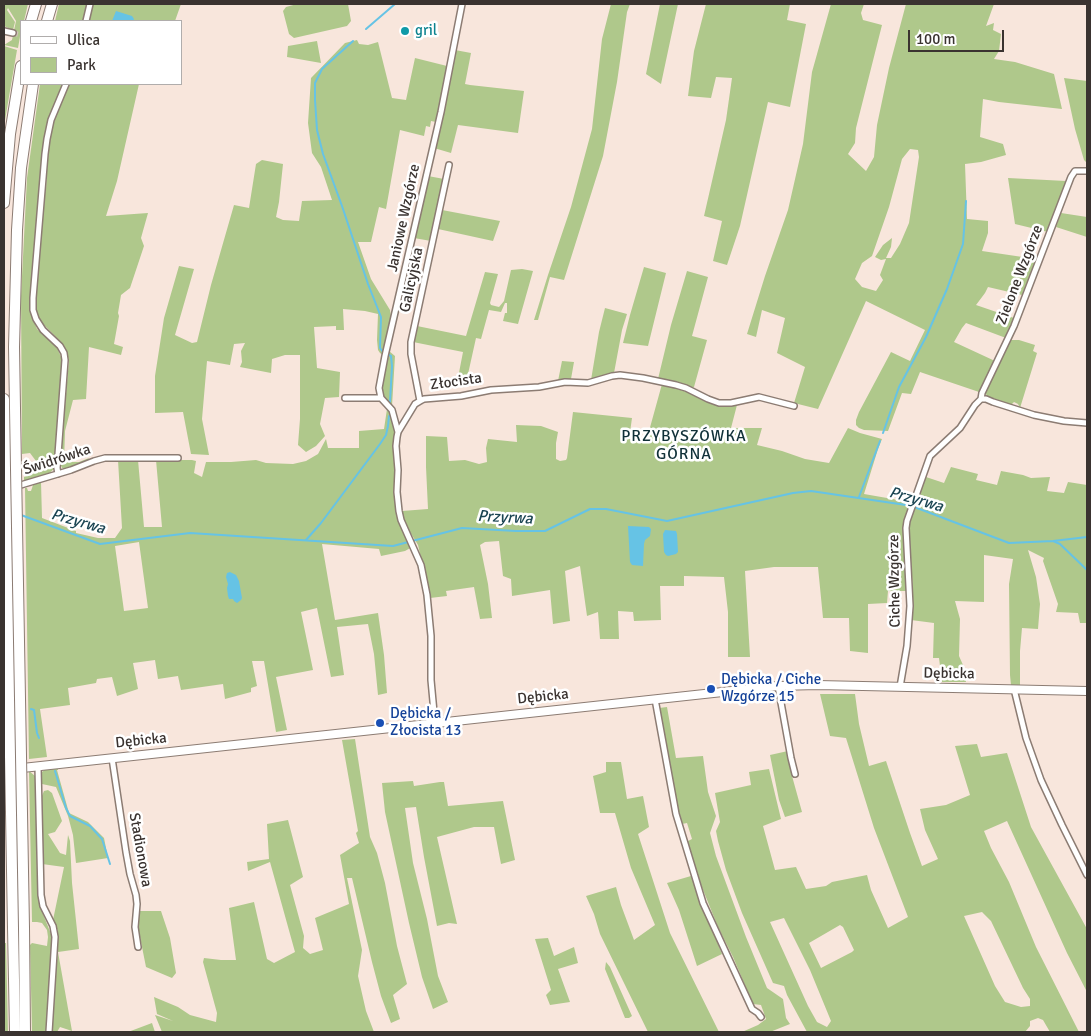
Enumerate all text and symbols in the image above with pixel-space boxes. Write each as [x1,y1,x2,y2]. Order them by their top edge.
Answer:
legend [20,20,182,85]
scale bar [911,20,1007,52]
place label: gril [415,22,437,40]
marker: gril [399,25,411,37]
text: 100 m [916,30,956,48]
text: Ulica [67,31,100,49]
text: Park [67,56,96,74]
street label: Janiowe Wzgórze [384,163,424,273]
street label: Zielone Wzgórze [993,223,1047,327]
street label: Galicyjska [396,246,428,314]
street label: Złocista [429,369,483,395]
district label: PRZYBYSZÓWKA GÓRNA [620,427,748,465]
street label: Świdrówka [21,441,93,479]
water label: Przyrwa [887,483,945,517]
water label: Przyrwa [49,505,107,539]
water label: Przyrwa [477,507,533,529]
street label: Ciche Wzgórze [885,534,905,628]
street label: Dębicka [923,665,975,683]
place label: Dębicka / Ciche Wzgórze 15 [721,671,821,706]
marker: Dębicka / Ciche Wzgórze 15 [705,683,717,695]
street label: Dębicka [516,685,570,709]
place label: Dębicka / Złocista 13 [390,705,461,740]
marker: Dębicka / Złocista 13 [374,717,386,729]
street label: Dębicka [114,729,168,753]
street label: Stadionowa [125,811,155,889]

